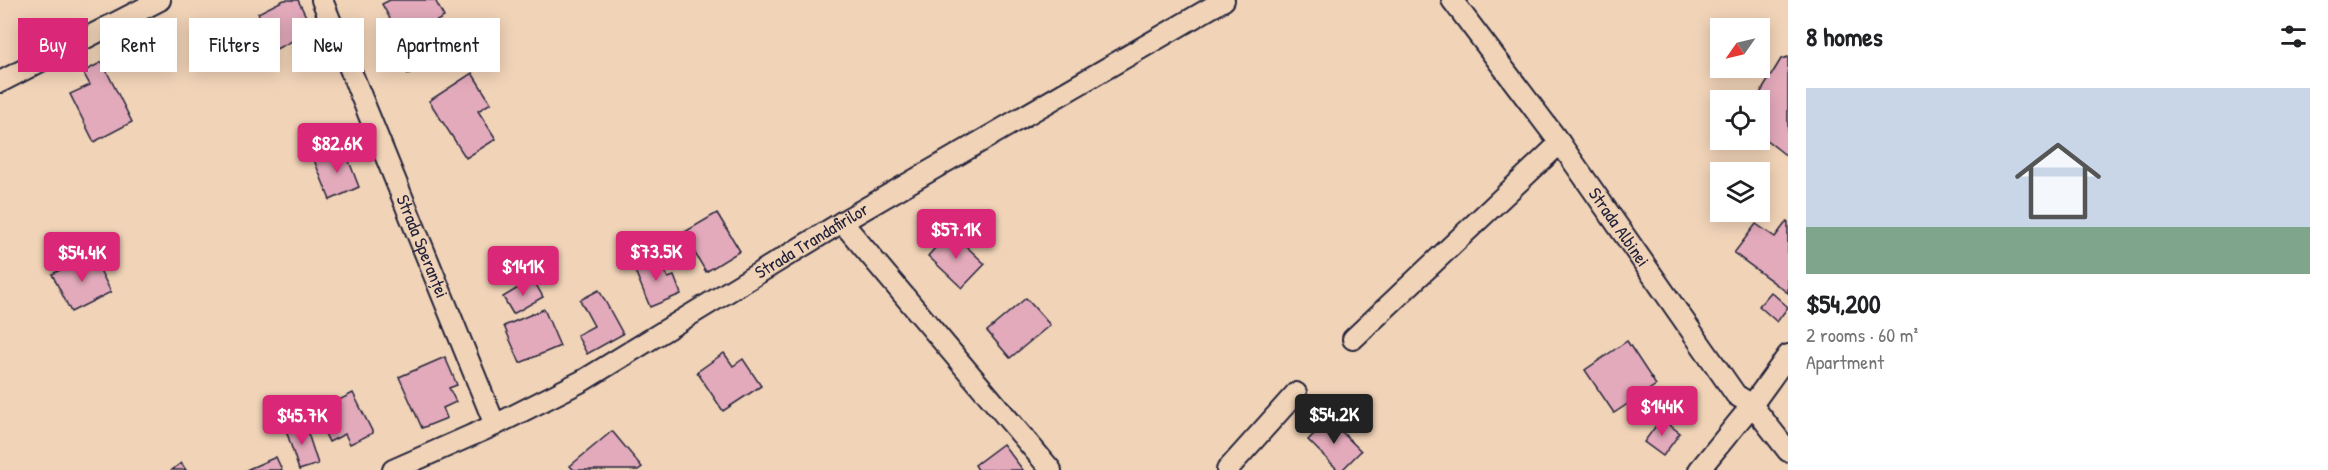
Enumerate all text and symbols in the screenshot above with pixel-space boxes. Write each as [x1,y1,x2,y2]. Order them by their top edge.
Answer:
chip: Buy [18,18,88,72]
chip: Rent [100,18,177,72]
chip: Filters [189,18,280,72]
chip: New [292,18,364,72]
chip: Apartment [376,18,500,72]
north arrow [1710,18,1770,78]
map controls [1710,18,1770,222]
text: 8 homes [1806,19,1883,54]
icon: filters [2277,20,2310,53]
button: locate [1710,90,1770,150]
pin: $82.6K [288,123,386,174]
icon: home [2004,127,2112,235]
text: $82.6K [312,129,362,156]
button: layers [1710,162,1770,222]
street label: Strada Albinei [1583,182,1656,272]
street label: Strada Speranței [391,191,455,302]
street label: Strada Trandafirilor [750,196,873,284]
pin: $57.1K [907,209,1005,260]
text: $57.1K [931,215,981,242]
pin: $73.5K [607,231,705,282]
pin: $54.4K [33,232,131,283]
text: $73.5K [630,237,682,264]
text: $54.4K [58,238,106,265]
pin: $141K [481,246,565,297]
text: $141K [502,252,544,279]
text: $54,200 [1806,286,1881,321]
text: 2 rooms · 60 m² [1806,321,1918,348]
text: Apartment [1806,348,1884,375]
pin: $144K [1620,386,1704,437]
text: $144K [1641,392,1683,419]
pin: $54.2K [1285,394,1383,445]
pin: $45.7K [253,395,351,446]
text: $54.2K [1309,400,1359,427]
text: $45.7K [277,401,327,428]

